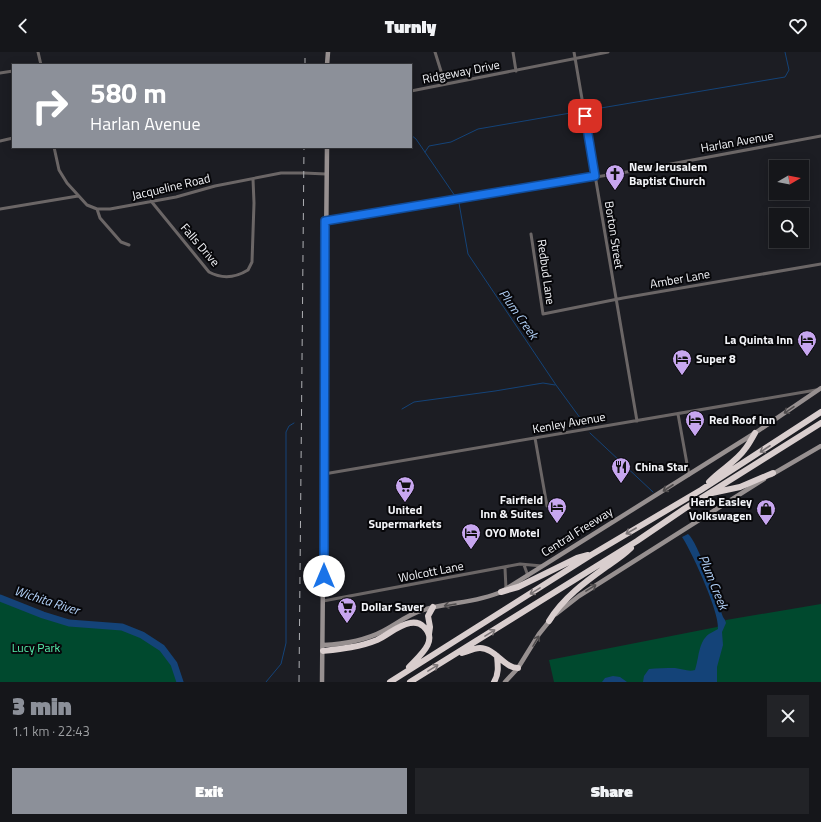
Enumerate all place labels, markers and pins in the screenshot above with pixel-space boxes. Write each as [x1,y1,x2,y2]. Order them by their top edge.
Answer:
pin [568,99,602,133]
place label: New Jerusalem Baptist Church [629,157,707,190]
church icon: New Jerusalem Baptist Church [604,163,626,191]
hotel icon: La Quinta Inn [796,329,818,357]
place label: La Quinta Inn [725,330,793,349]
hotel icon: Super 8 [671,348,693,376]
place label: Super 8 [696,349,736,368]
hotel icon: Red Roof Inn [684,409,706,437]
place label: Red Roof Inn [709,410,775,429]
restaurant icon: China Star [610,456,632,484]
place label: China Star [635,457,689,476]
supermarket icon: United Supermarkets [394,475,416,503]
place label: Fairfield Inn & Suites [480,490,543,523]
place label: Herb Easley Volkswagen [689,492,752,525]
hotel icon: Fairfield Inn & Suites [546,496,568,524]
shop icon: Herb Easley Volkswagen [755,498,777,526]
place label: United Supermarkets [368,500,442,533]
hotel icon: OYO Motel [460,522,482,550]
place label: OYO Motel [485,523,540,542]
supermarket icon: Dollar Saver [336,596,358,624]
place label: Dollar Saver [361,597,424,616]

